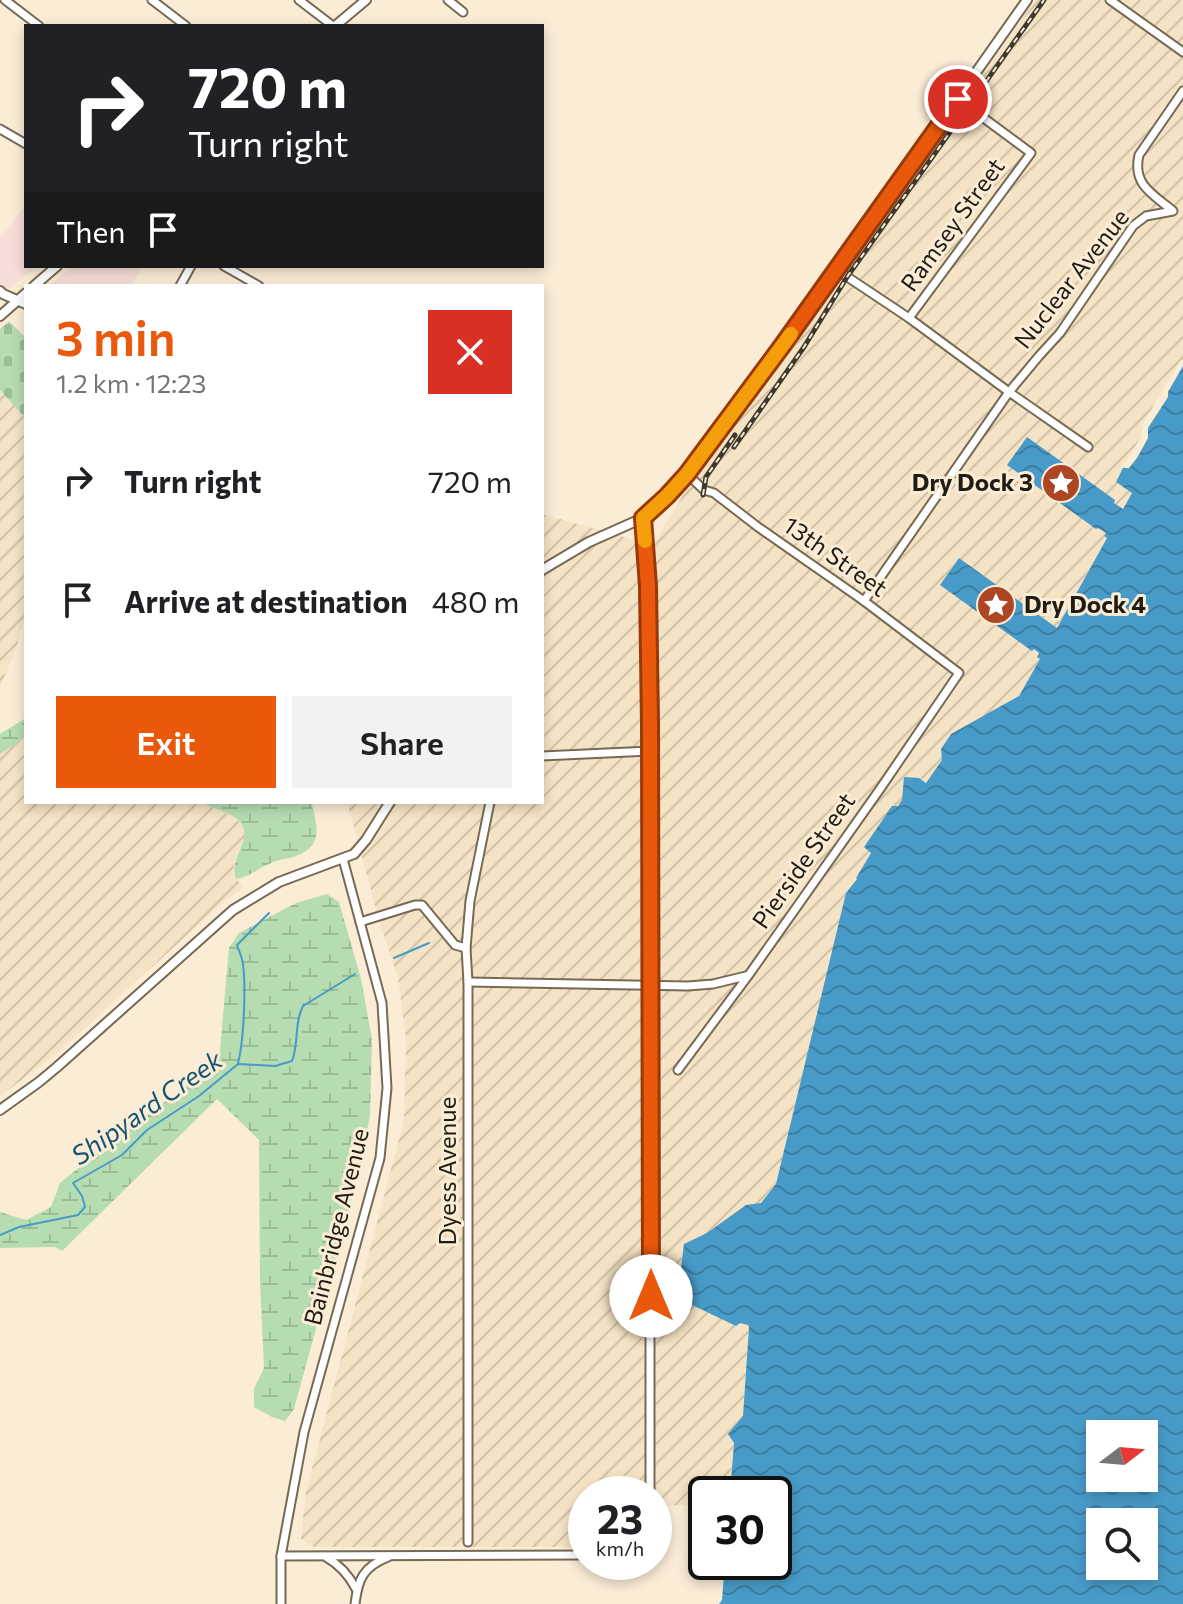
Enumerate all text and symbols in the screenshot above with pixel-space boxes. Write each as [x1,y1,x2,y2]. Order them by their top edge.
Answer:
text: 720 m [188,51,347,120]
icon: right [56,56,160,160]
pin [924,65,992,133]
icon: arrive [936,77,980,121]
text: Turn right [188,120,349,164]
street label: Ramsey Street [894,152,1010,296]
street label: Nuclear Avenue [1007,203,1134,354]
icon: arrive [141,208,185,252]
text: Then [56,212,125,249]
text: 3 min [56,307,176,366]
button: close [428,310,512,394]
text: 1.2 km · 12:23 [56,367,206,398]
icon: right [56,458,100,502]
text: Turn right [124,462,261,499]
text: 720 m [428,462,512,499]
place icon: Dry Dock 3 [1040,462,1082,504]
place label: Dry Dock 3 [912,467,1033,496]
street label: 13th Street [778,509,893,602]
icon: arrive [56,578,100,622]
text: Arrive at destination [124,582,408,619]
text: 480 m [432,582,519,619]
place icon: Dry Dock 4 [975,584,1017,626]
place label: Dry Dock 4 [1024,589,1146,618]
button: Exit [56,696,276,788]
button: Share [292,696,512,788]
street label: Pierside Street [745,787,860,934]
water label: Shipyard Creek [65,1043,228,1170]
street label: Dyess Avenue [432,1097,461,1245]
street label: Bainbridge Avenue [297,1125,374,1328]
position arrow [609,1254,693,1338]
north arrow [1086,1420,1158,1492]
map controls [1086,1420,1158,1580]
speed limit sign: 30 [688,1476,792,1580]
text: 23 [597,1493,643,1542]
button: search [1086,1508,1158,1580]
text: km/h [596,1536,644,1560]

